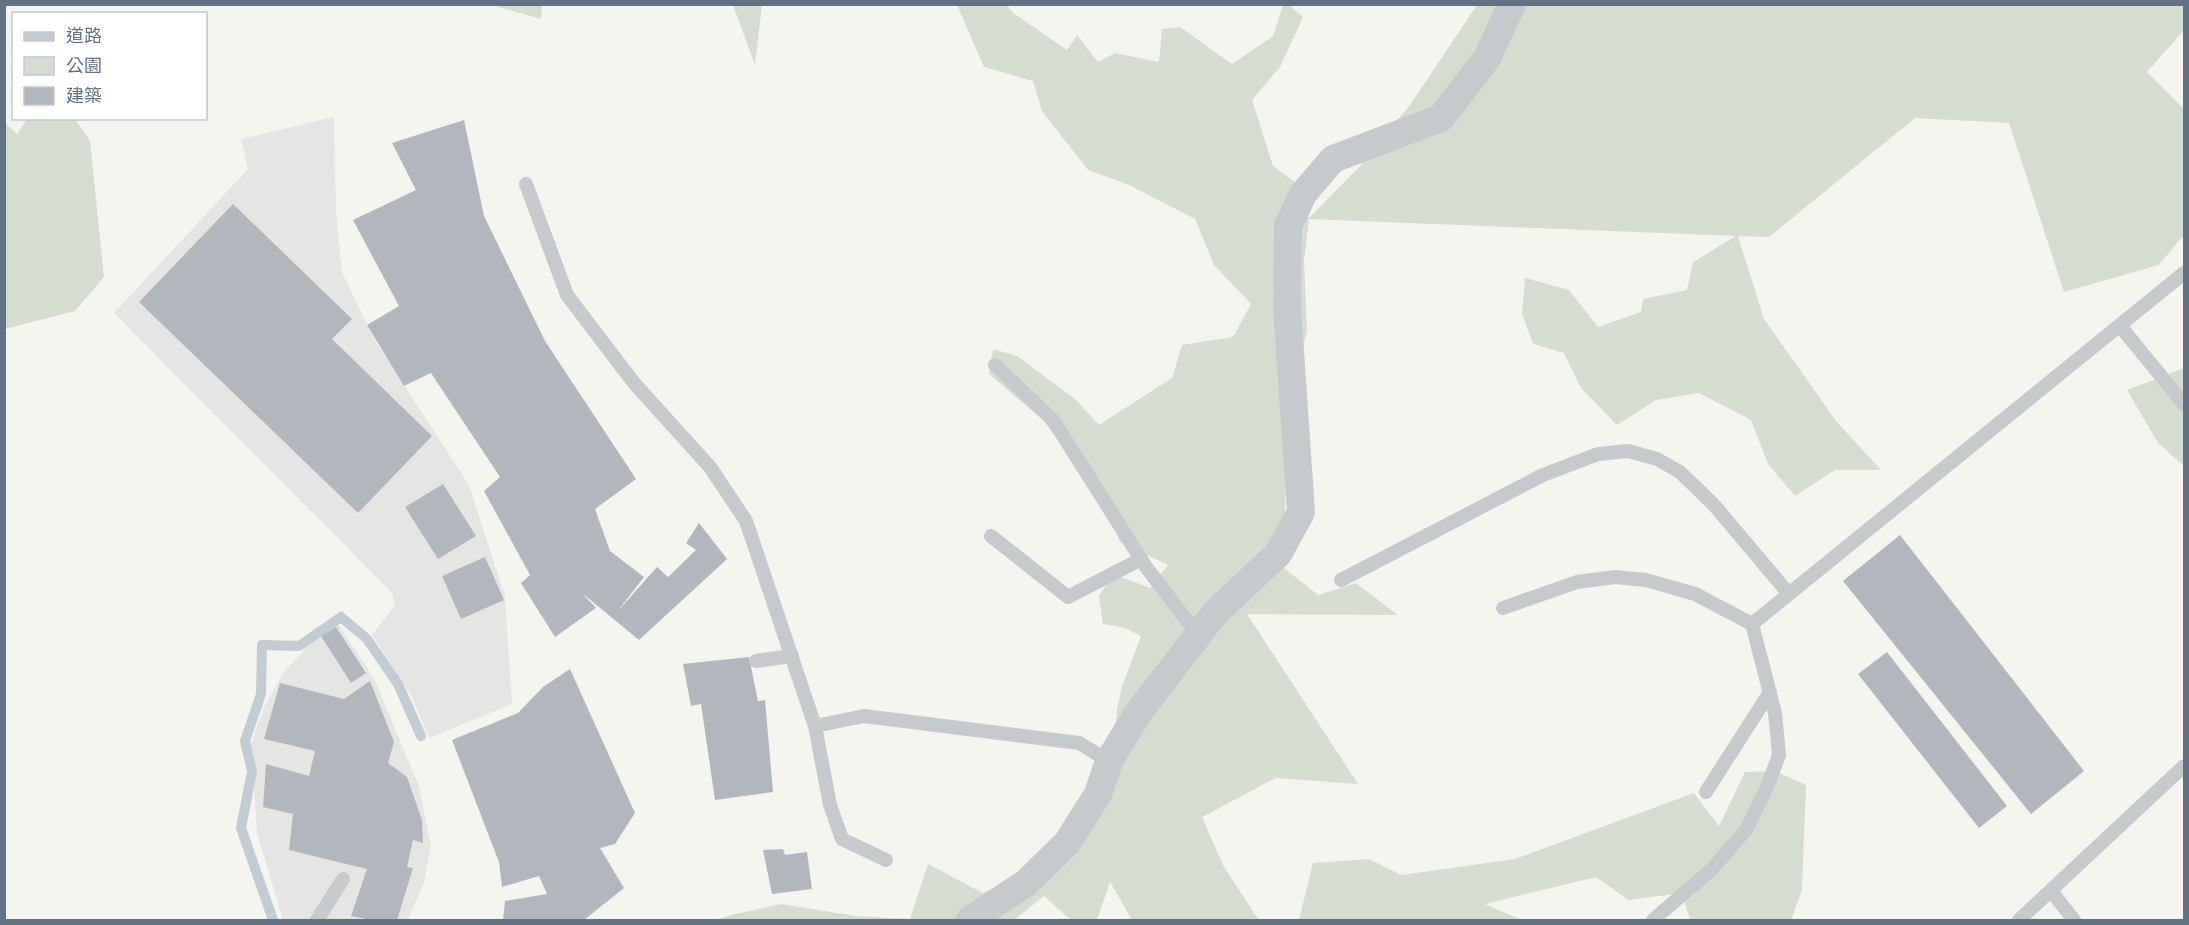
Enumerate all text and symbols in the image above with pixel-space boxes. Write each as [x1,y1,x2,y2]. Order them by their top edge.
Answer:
legend [12,12,207,120]
text: 道路 [66,24,102,48]
text: 公園 [66,54,102,78]
text: 建築 [66,84,102,108]

